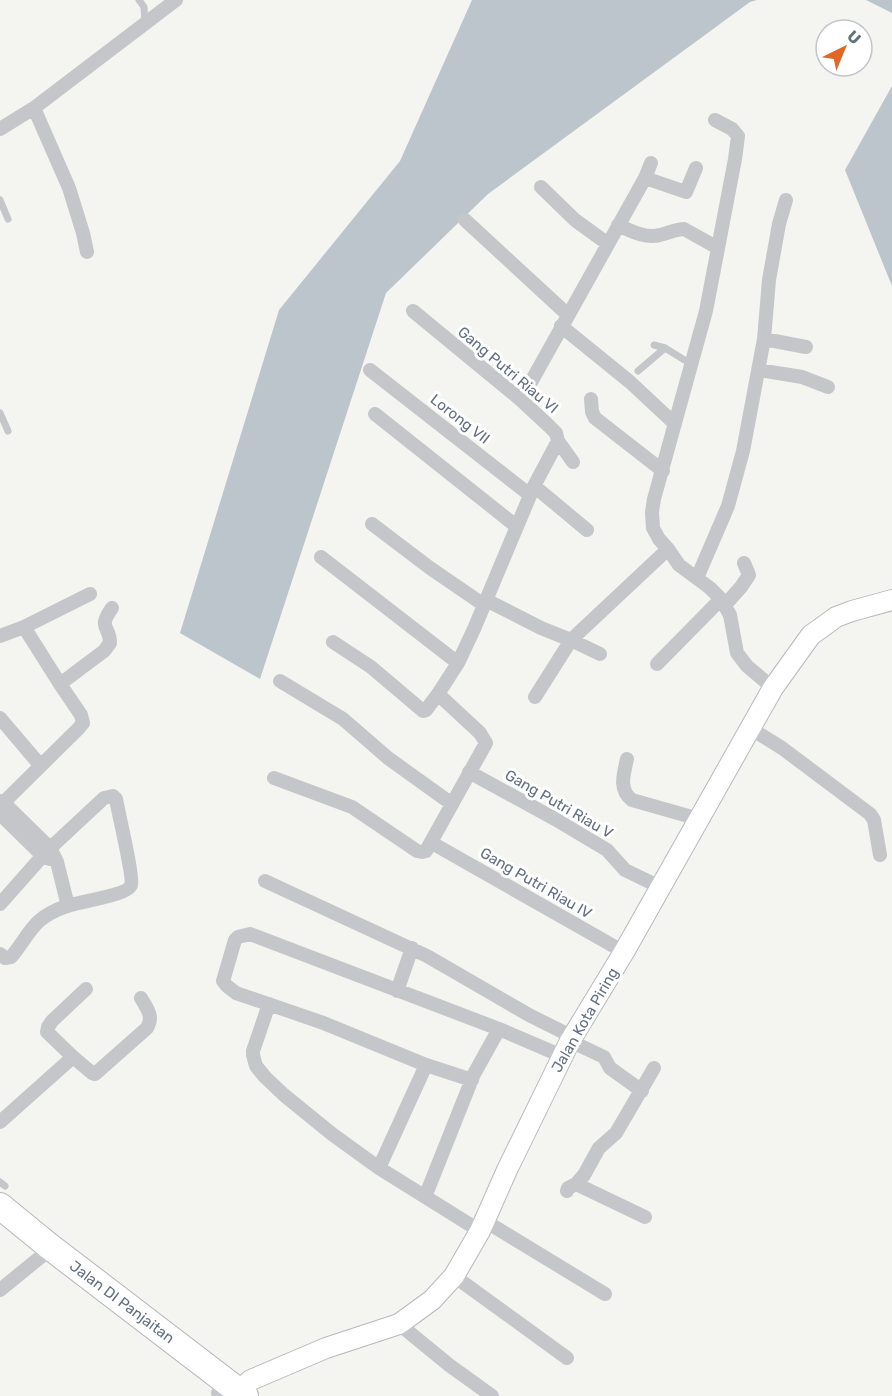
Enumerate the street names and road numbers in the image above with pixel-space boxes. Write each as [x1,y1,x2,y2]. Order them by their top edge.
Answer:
street label: Gang Putri Riau VI [454,323,562,417]
street label: Lorong VII [427,390,493,448]
street label: Gang Putri Riau V [502,766,616,842]
street label: Gang Putri Riau IV [477,844,595,922]
street label: Jalan Kota Piring [548,964,622,1076]
street label: Jalan DI Panjaitan [66,1257,178,1347]

